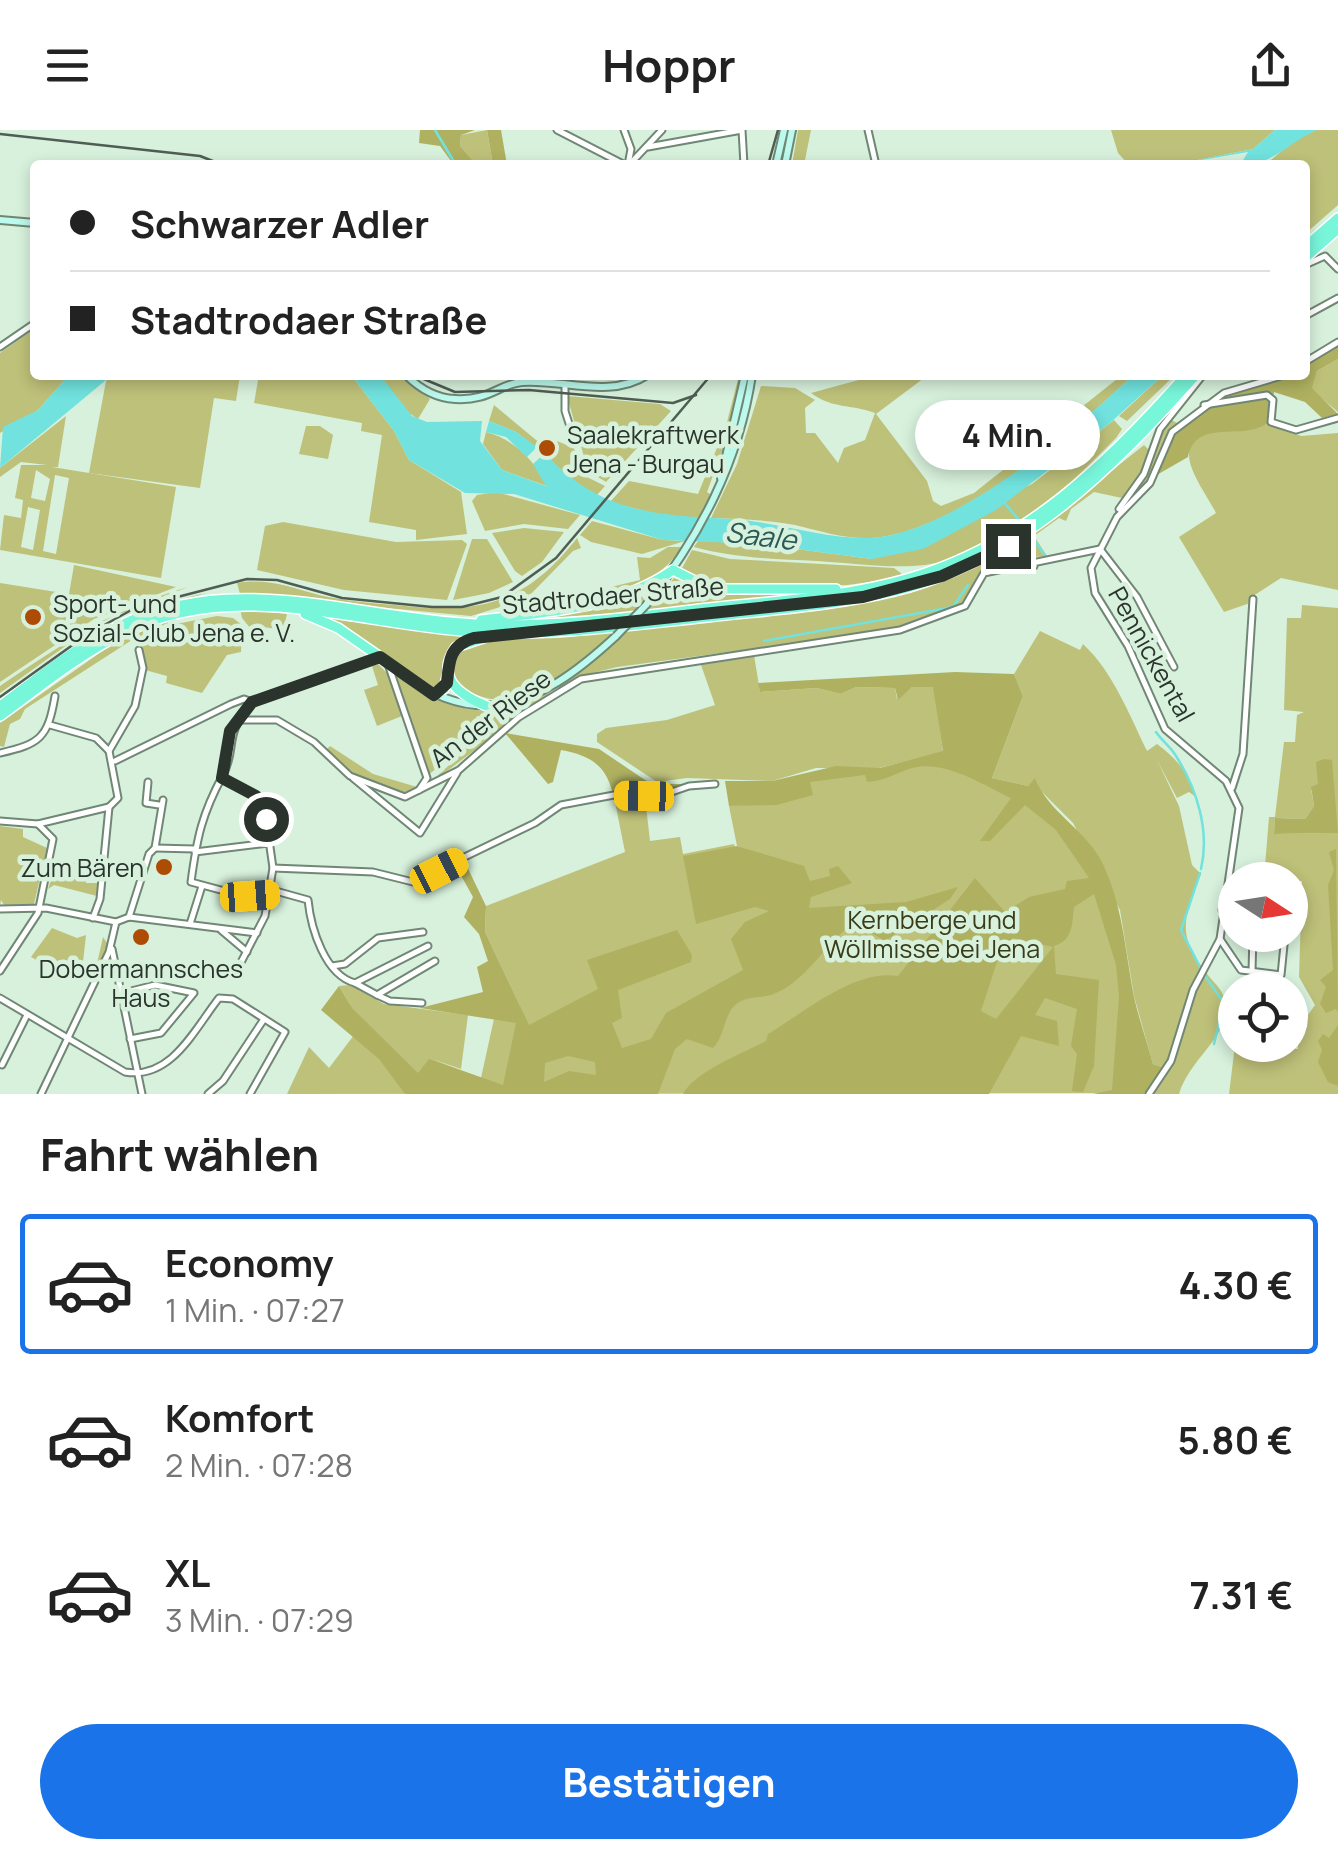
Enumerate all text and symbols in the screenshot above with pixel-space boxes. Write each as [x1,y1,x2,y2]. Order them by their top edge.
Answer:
text: Hoppr [602,34,736,96]
icon: menu [40,38,95,93]
icon: share [1243,38,1298,93]
text: Schwarzer Adler [130,197,429,249]
text: Stadtrodaer Straße [130,293,487,345]
callout: 4 Min. [916,401,1100,471]
text: 4 Min. [962,413,1053,457]
place label: Saalekraftwerk Jena - Burgau [567,417,740,481]
marker: Saalekraftwerk Jena - Burgau [536,437,558,459]
water label: Saale [723,512,800,558]
route end [986,524,1031,569]
street label: Stadtrodaer Straße [501,568,725,622]
street label: Pennickental [1100,580,1204,728]
place label: Sport- und Sozial-Club Jena e. V. [53,586,295,650]
marker: Sport- und Sozial-Club Jena e. V. [22,606,44,628]
street label: An der Riese [422,661,558,775]
car [614,780,674,812]
route start [244,797,289,842]
car [405,844,473,898]
place label: Zum Bären [21,850,144,885]
marker: Zum Bären [153,856,175,878]
north arrow [1218,862,1308,952]
map controls [1218,862,1308,1062]
car [219,879,281,913]
park label: Kernberge und Wöllmisse bei Jena [824,902,1040,966]
marker: Dobermannsches Haus [130,926,152,948]
place label: Dobermannsches Haus [39,951,243,1015]
button: locate [1218,972,1308,1062]
text: Fahrt wählen [40,1123,319,1185]
text: Economy [165,1236,334,1288]
icon: car [45,1239,135,1329]
text: 4.30 € [1178,1258,1293,1310]
text: 1 Min. · 07:27 [165,1288,345,1332]
text: Komfort [165,1391,314,1443]
icon: car [45,1394,135,1484]
text: 5.80 € [1177,1413,1293,1465]
text: 2 Min. · 07:28 [165,1443,353,1487]
text: XL [165,1546,210,1598]
icon: car [45,1549,135,1639]
text: 7.31 € [1190,1568,1293,1620]
text: 3 Min. · 07:29 [165,1598,354,1642]
button: Bestätigen [40,1724,1298,1839]

